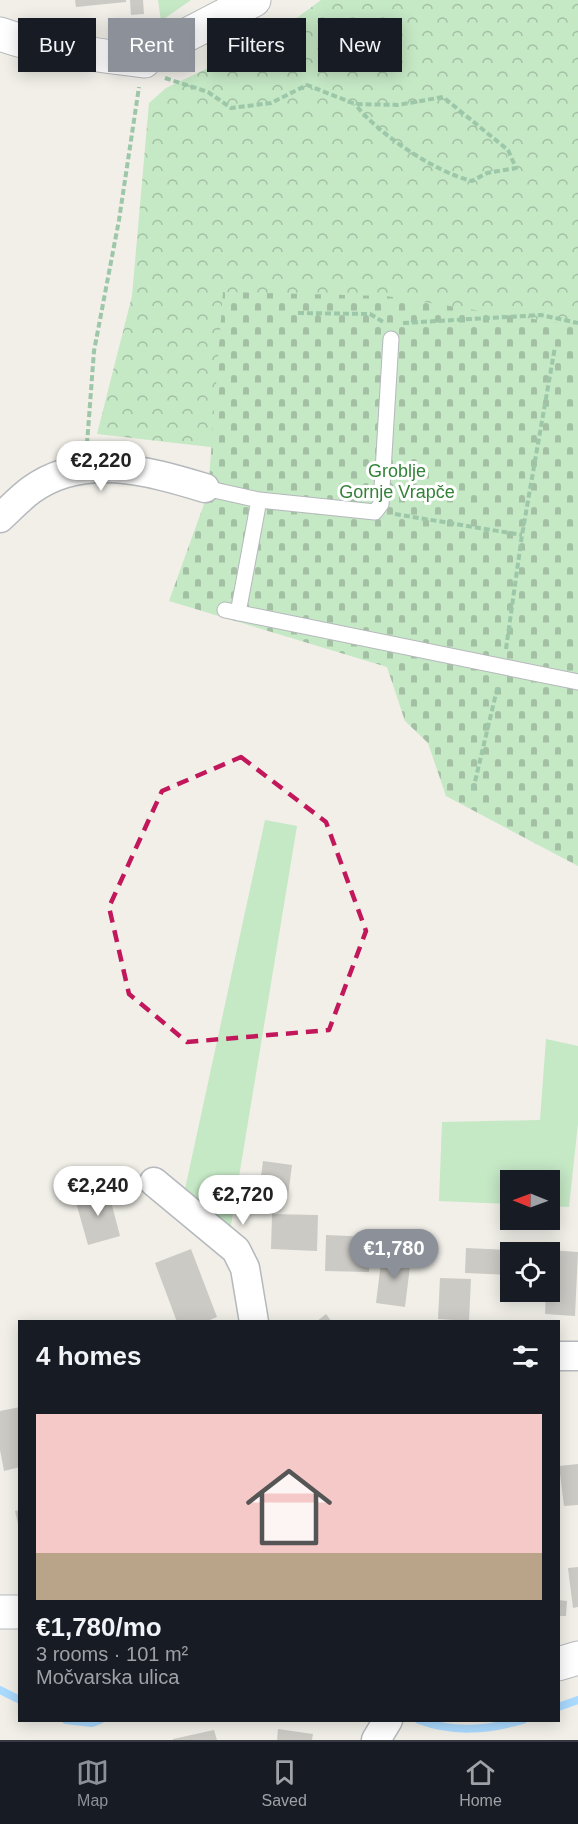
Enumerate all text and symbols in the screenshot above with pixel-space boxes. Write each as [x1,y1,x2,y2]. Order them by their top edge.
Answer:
chip: Buy [18,18,96,72]
chip: Rent [108,18,195,72]
chip: Filters [207,18,306,72]
chip: New [318,18,402,72]
pin: €2,220 [52,441,150,492]
text: €2,220 [70,449,132,471]
park label: Groblje Gornje Vrapče [339,461,455,502]
pin: €2,240 [49,1166,147,1217]
north arrow [500,1170,560,1230]
map controls [500,1170,560,1302]
text: €2,240 [67,1174,129,1196]
pin: €2,720 [194,1175,292,1226]
text: €2,720 [212,1183,274,1205]
pin: €1,780 [345,1229,443,1280]
text: €1,780 [363,1237,425,1259]
button: locate [500,1242,560,1302]
icon: filters [509,1340,542,1373]
text: 4 homes [36,1341,142,1371]
icon: home [235,1453,343,1561]
text: €1,780/mo [36,1612,162,1642]
text: 3 rooms · 101 m² [36,1643,188,1665]
text: Močvarska ulica [36,1666,179,1688]
tab: Map [76,1756,109,1810]
tab: Saved [261,1756,307,1810]
tab: Home [459,1756,502,1810]

